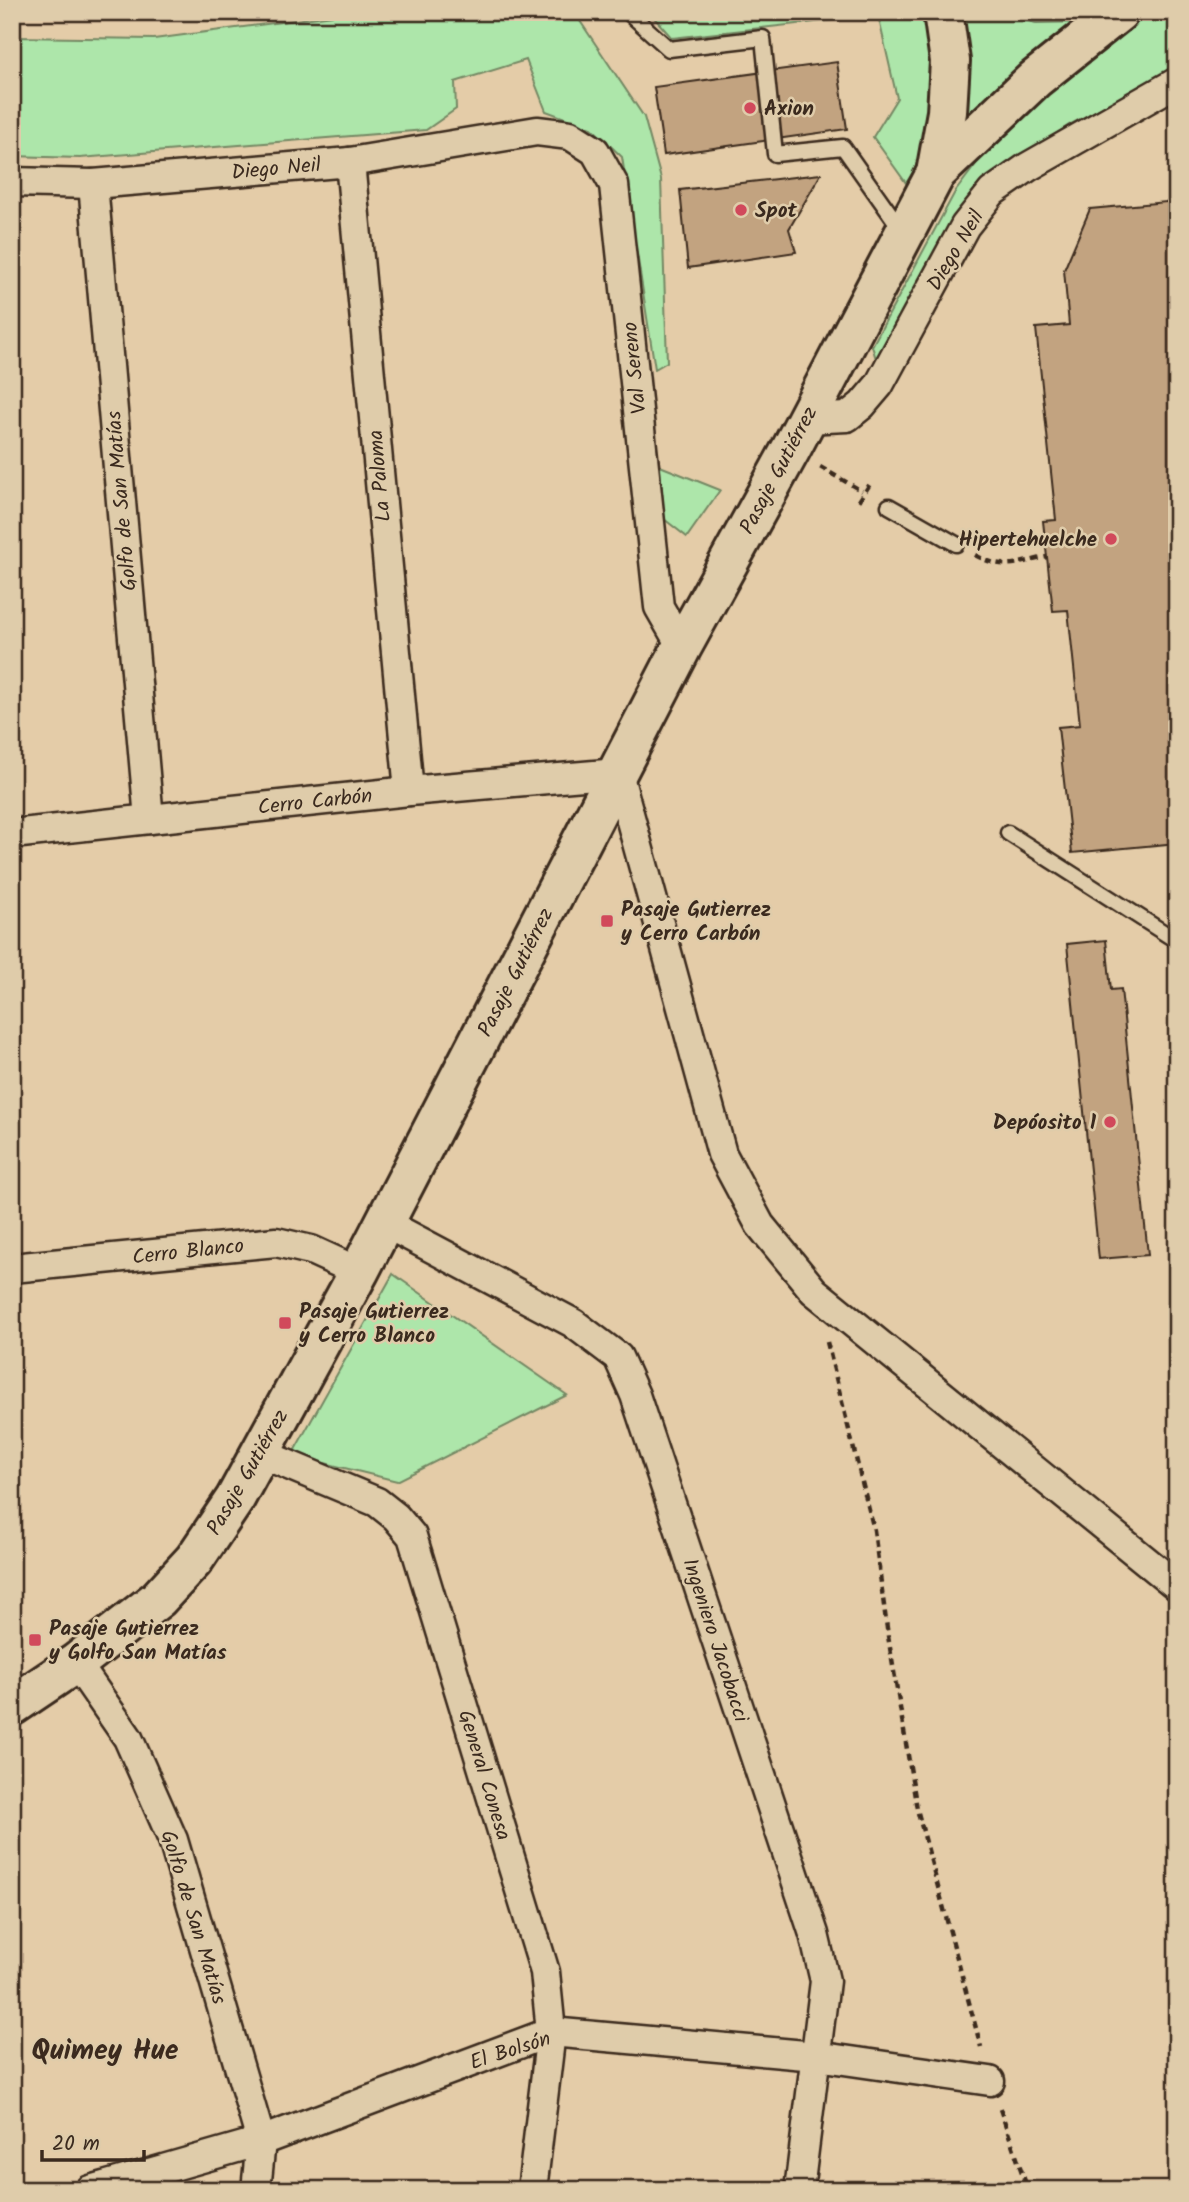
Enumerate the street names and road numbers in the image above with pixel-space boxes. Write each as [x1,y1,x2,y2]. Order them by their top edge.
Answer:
street label: Diego Neil [230,149,322,190]
street label: Diego Neil [919,204,994,298]
street label: Val Sereno [614,320,657,415]
street label: Pasaje Gutiérrez [732,401,827,541]
street label: Golfo de San Matías [98,409,147,592]
street label: La Paloma [360,428,401,523]
street label: Cerro Carbón [256,780,374,825]
street label: Pasaje Gutiérrez [470,902,563,1043]
street label: Cerro Blanco [131,1230,246,1275]
street label: Pasaje Gutiérrez [199,1403,298,1542]
street label: Ingeniero Jacobacci [672,1554,757,1728]
street label: General Conesa [448,1706,519,1845]
street label: Golfo de San Matías [150,1826,235,2009]
street label: El Bolsón [466,2023,555,2080]

